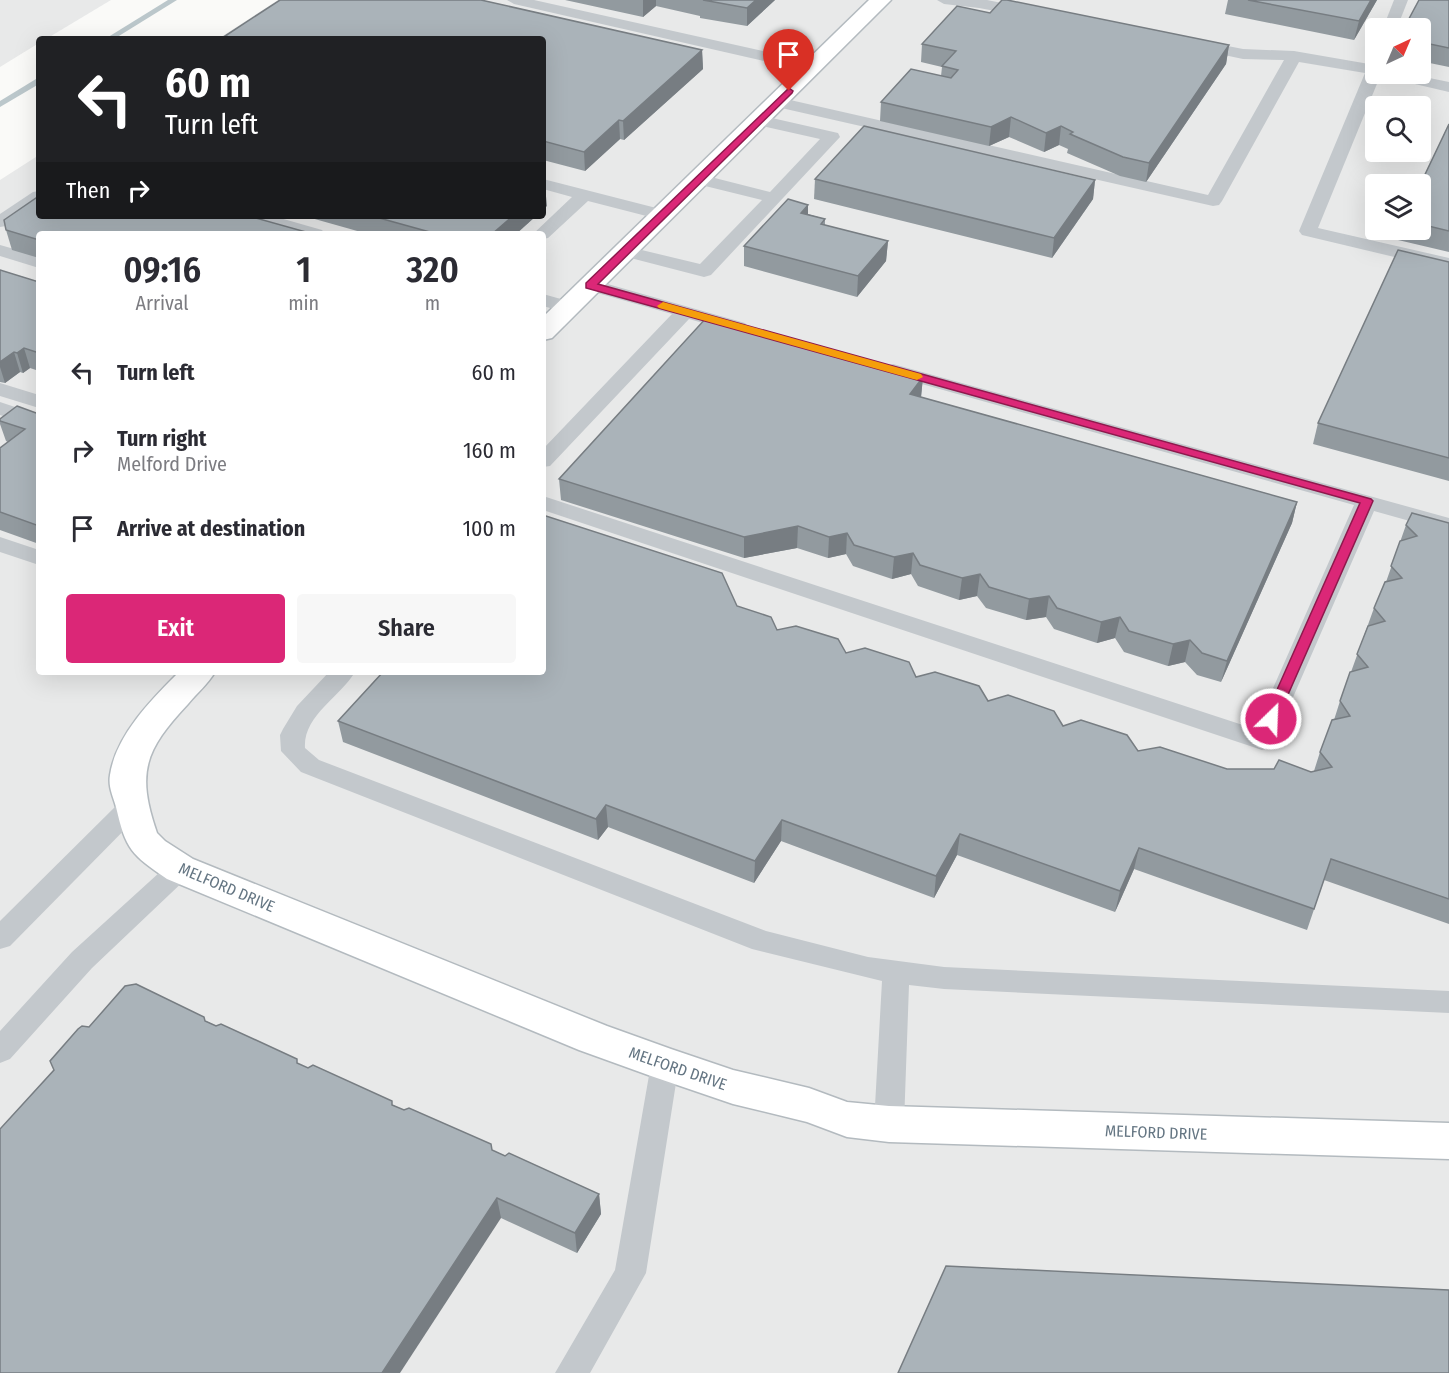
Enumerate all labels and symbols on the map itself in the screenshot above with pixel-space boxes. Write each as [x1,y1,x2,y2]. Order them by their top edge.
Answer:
north arrow [1365,18,1431,84]
pin [763,29,814,91]
position arrow [1239,687,1303,751]
street label: MELFORD DRIVE [176,859,278,916]
street label: MELFORD DRIVE [626,1043,729,1094]
street label: MELFORD DRIVE [1104,1121,1207,1144]

